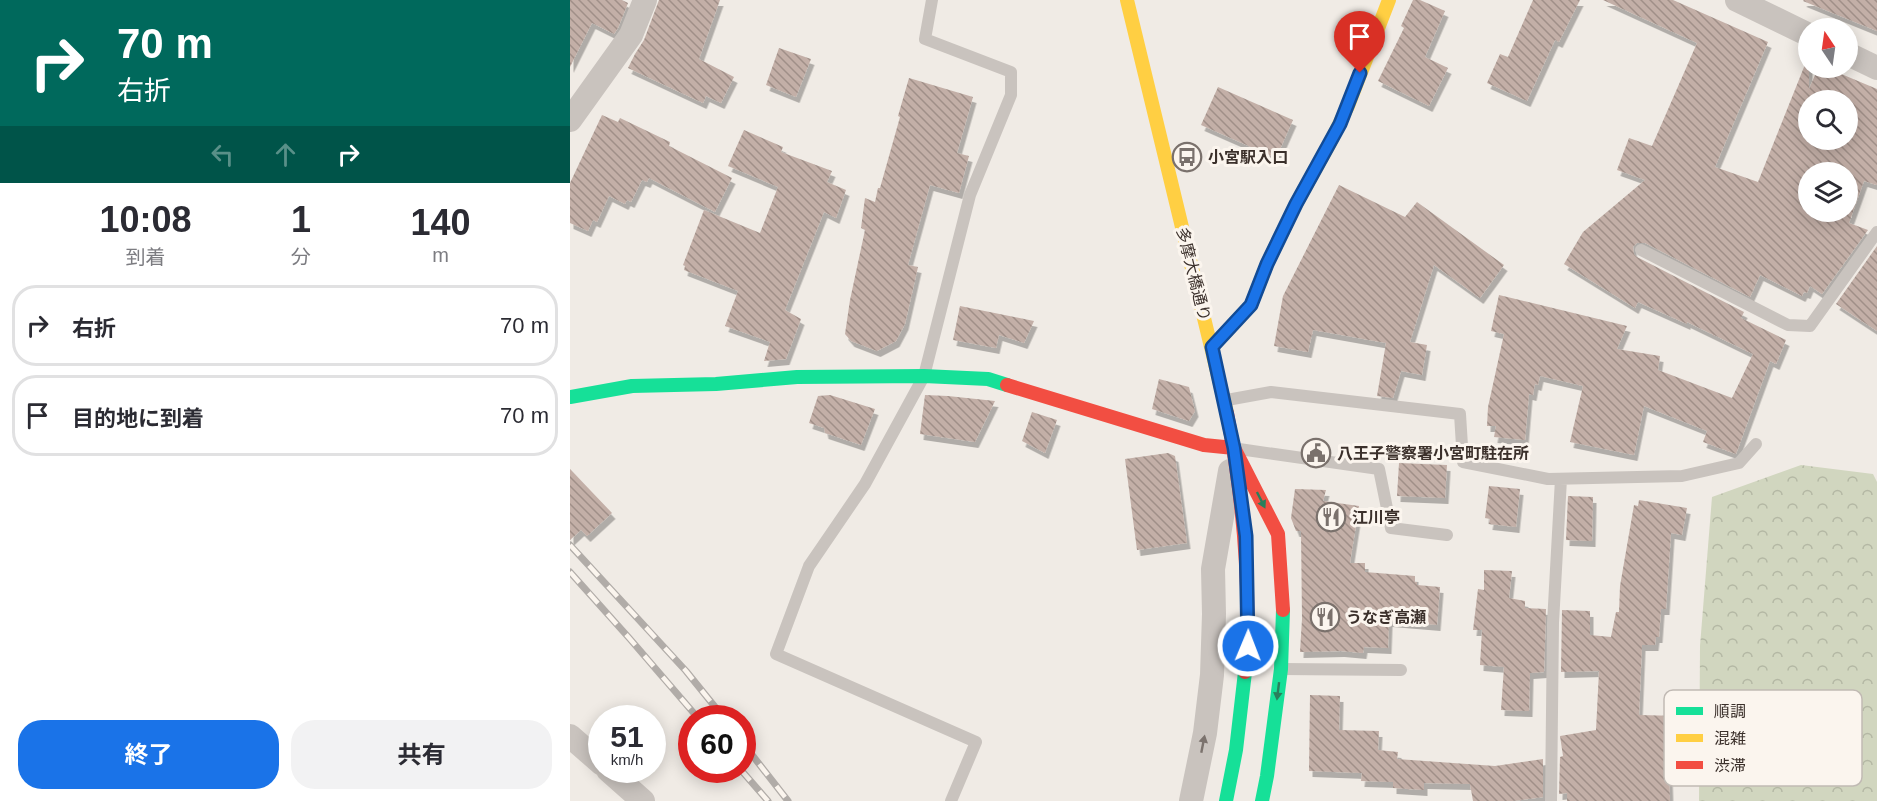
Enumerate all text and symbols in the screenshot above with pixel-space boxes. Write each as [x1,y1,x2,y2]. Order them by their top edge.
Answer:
pin [1334,11,1385,73]
north arrow [1798,18,1858,78]
map controls [1798,18,1858,222]
text: 70 m [117,20,213,67]
icon: arrive [1343,20,1376,53]
icon: right [18,24,96,102]
text: 右折 [117,76,171,106]
button: search [1798,90,1858,150]
icon: left [206,138,239,171]
icon: ahead [269,138,302,171]
icon: right [332,138,365,171]
bus stop icon: 小宮駅入口 [1171,141,1203,173]
place label: 小宮駅入口 [1208,149,1288,166]
button: layers [1798,162,1858,222]
text: 10:08 [99,199,192,240]
text: 1 [291,199,311,240]
text: 140 [410,202,471,243]
street label: 多摩大橋通り [1174,225,1213,323]
text: m [432,244,449,266]
text: 到着 [125,246,165,268]
text: 分 [291,246,311,268]
icon: right [21,309,54,342]
text: 70 m [500,313,549,338]
text: 右折 [72,316,116,341]
icon: arrive [21,399,54,432]
text: 70 m [500,403,549,428]
text: 目的地に到着 [72,406,204,431]
public building icon: 八王子警察署小宮町駐在所 [1300,437,1332,469]
place label: 八王子警察署小宮町駐在所 [1337,445,1529,462]
one-way arrow [1256,492,1266,509]
restaurant icon: 江川亭 [1315,501,1347,533]
place label: 江川亭 [1352,509,1400,526]
restaurant icon: うなぎ高瀬 [1309,601,1341,633]
place label: うなぎ高瀬 [1346,609,1426,626]
position arrow [1216,614,1280,678]
one-way arrow [1274,682,1283,701]
legend [1664,690,1862,786]
text: 順調 [1714,703,1746,720]
speed limit sign: 60 [678,705,756,783]
button: 終了 [18,720,279,789]
button: 共有 [291,720,552,789]
text: 51 [610,720,644,753]
text: 混雑 [1714,730,1746,747]
one-way arrow [1199,734,1208,753]
text: km/h [611,751,643,768]
text: 渋滞 [1714,757,1746,774]

